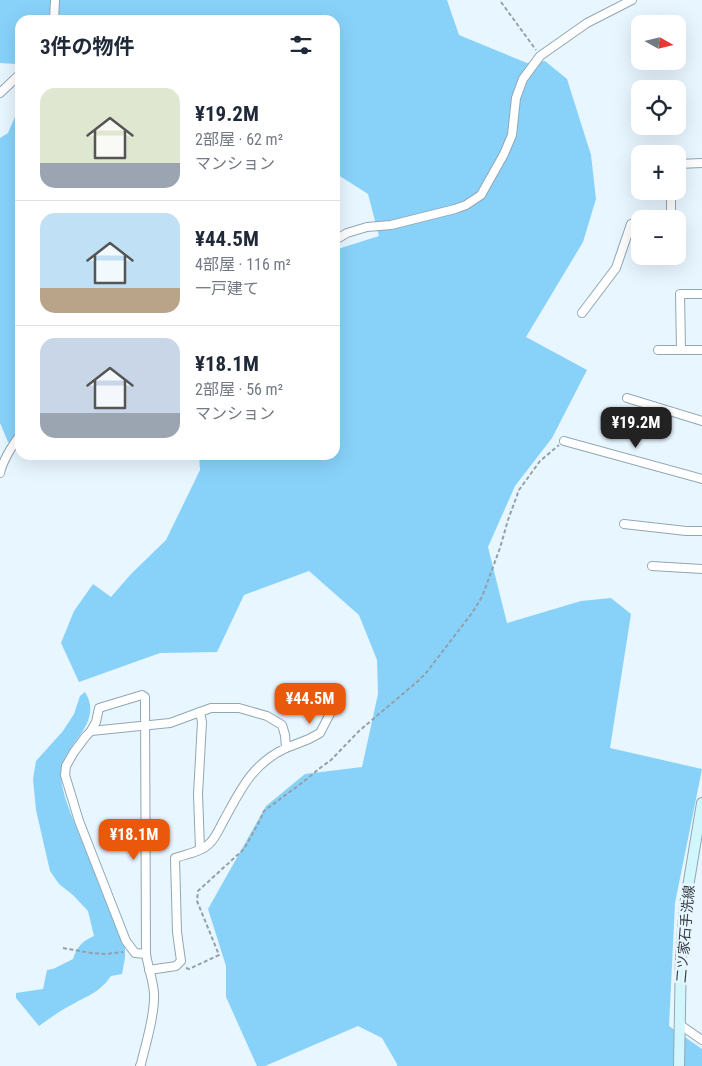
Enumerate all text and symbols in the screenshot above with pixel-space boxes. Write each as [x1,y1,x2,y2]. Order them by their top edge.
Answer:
north arrow [631,15,686,70]
map controls [631,15,686,265]
icon: filters [287,31,315,59]
text: 3件の物件 [40,35,135,59]
button: locate [631,80,686,135]
text: ¥19.2M [195,102,259,126]
icon: home [80,108,140,168]
text: 2部屋 · 62 m² [195,130,283,149]
button: + [631,145,686,200]
text: マンション [195,154,275,173]
button: − [631,210,686,265]
text: ¥44.5M [195,227,259,251]
icon: home [80,233,140,293]
text: 4部屋 · 116 m² [195,255,291,274]
text: 一戸建て [195,279,259,298]
text: ¥18.1M [195,352,259,376]
icon: home [80,358,140,418]
text: 2部屋 · 56 m² [195,380,283,399]
text: マンション [195,404,275,423]
pin: ¥19.2M [595,406,677,449]
text: ¥19.2M [612,413,660,432]
pin: ¥44.5M [269,682,351,725]
text: ¥44.5M [286,689,334,708]
pin: ¥18.1M [93,818,175,861]
text: ¥18.1M [110,825,158,844]
street label: 二ツ家石手洗線 [673,884,697,984]

